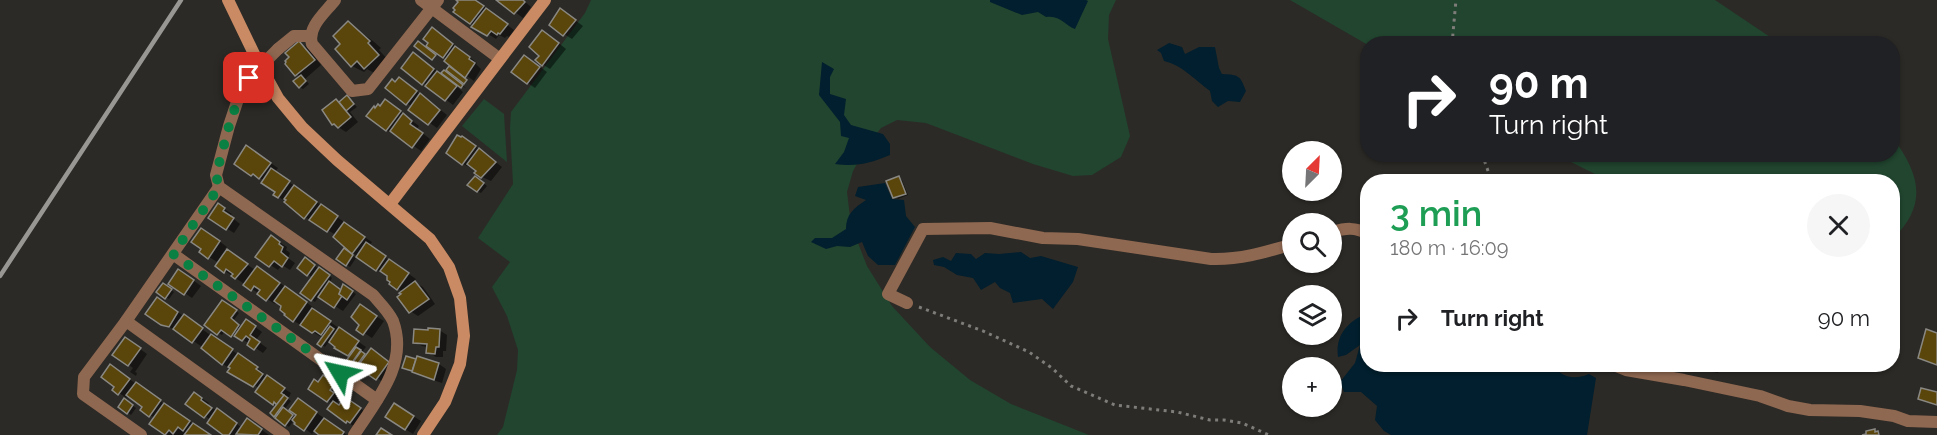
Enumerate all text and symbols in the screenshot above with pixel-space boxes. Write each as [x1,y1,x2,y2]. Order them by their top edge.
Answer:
pin [223,52,274,103]
text: 90 m [1489,59,1589,108]
icon: right [1390,60,1468,138]
icon: arrive [232,61,265,94]
text: Turn right [1489,109,1608,140]
north arrow [1282,141,1342,201]
map controls [1282,141,1342,417]
text: 3 min [1390,192,1482,234]
button: close [1807,194,1870,257]
button: search [1282,213,1342,273]
text: 180 m · 16:09 [1390,236,1508,260]
button: layers [1282,285,1342,345]
icon: right [1390,302,1423,335]
text: Turn right [1441,305,1544,331]
text: 90 m [1818,305,1870,331]
position arrow [308,341,372,405]
button: + [1282,357,1342,417]

